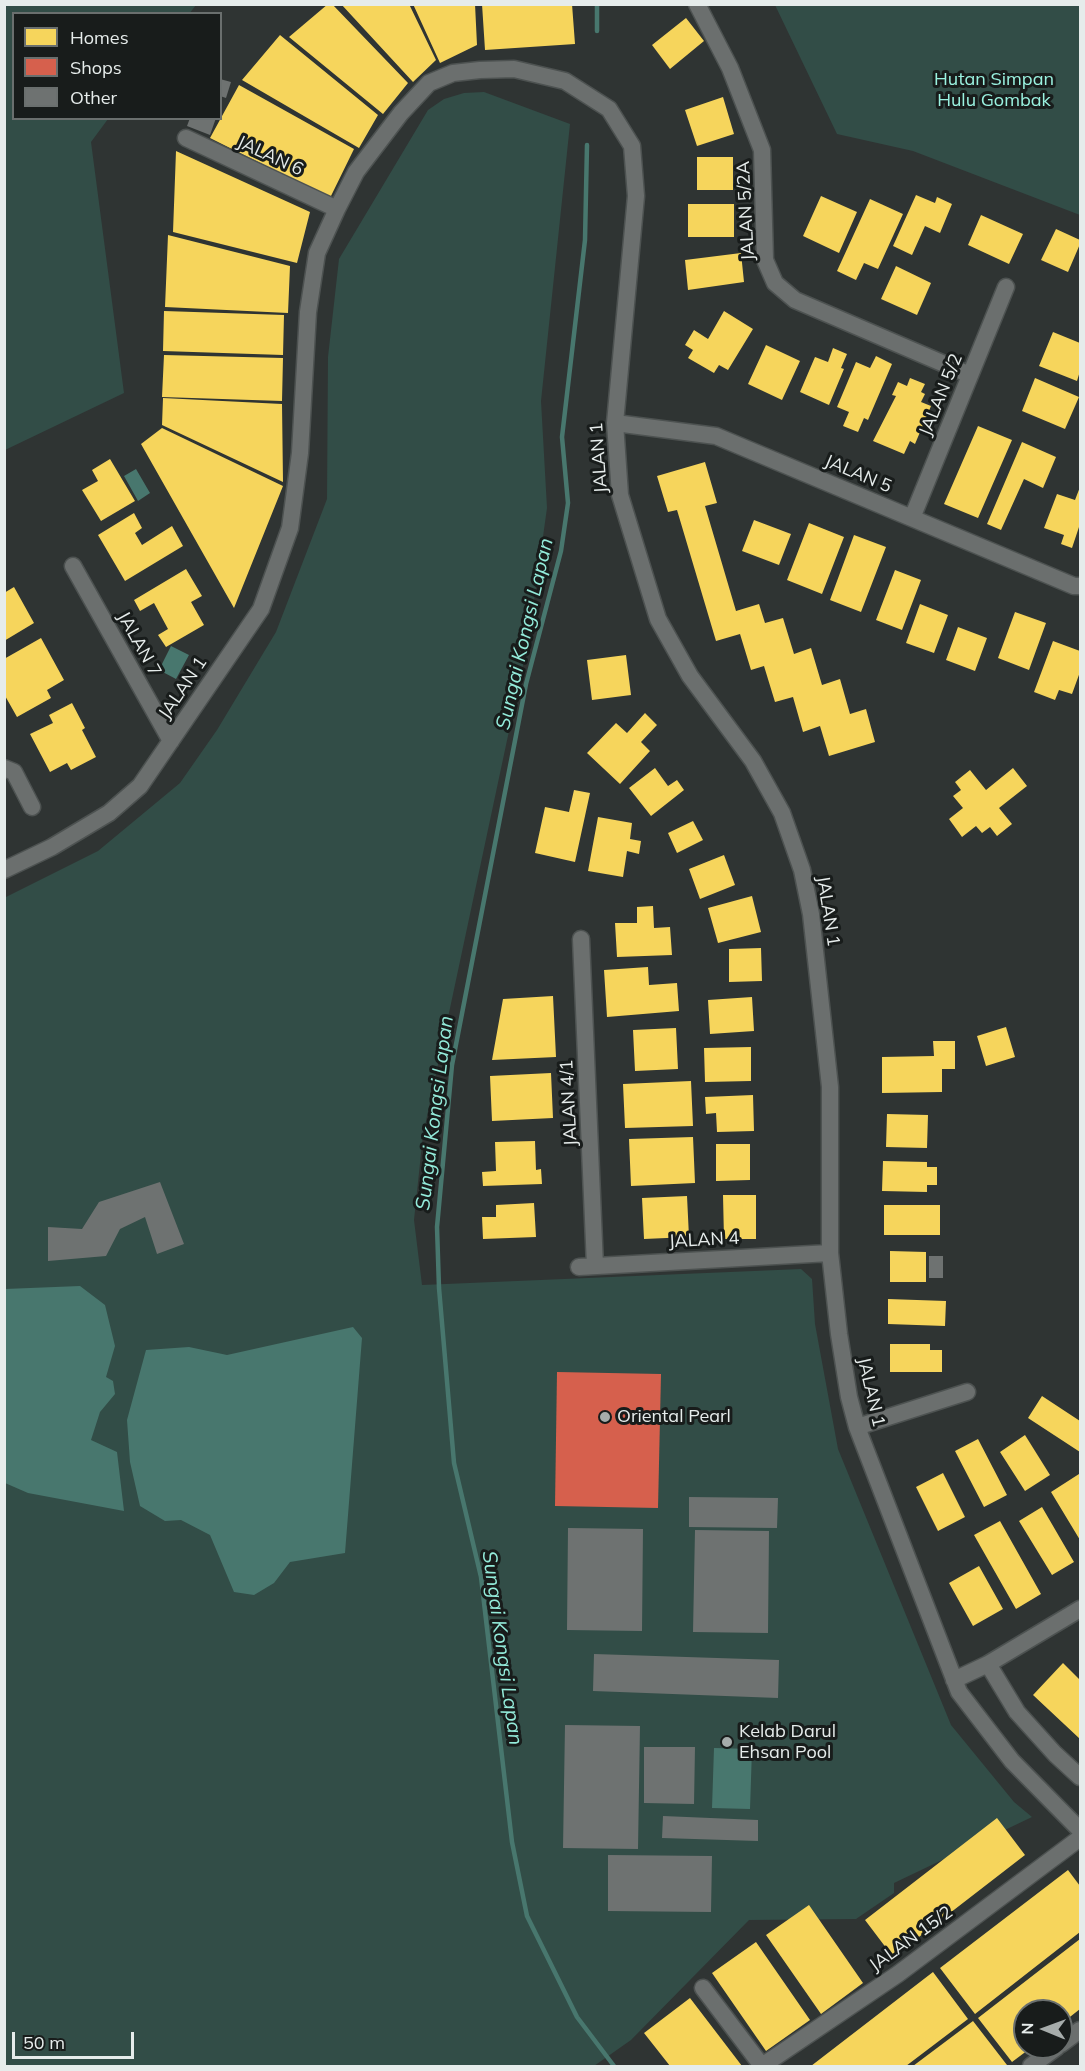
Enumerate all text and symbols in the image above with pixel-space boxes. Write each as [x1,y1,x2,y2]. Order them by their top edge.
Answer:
legend [12,12,222,120]
text: Homes [70,26,129,49]
text: Shops [70,56,122,79]
park label: Hutan Simpan Hulu Gombak [934,69,1054,112]
text: Other [70,86,117,109]
street label: JALAN 6 [233,131,307,181]
street label: JALAN 5/2A [733,161,759,261]
street label: JALAN 5/2 [915,351,967,439]
street label: JALAN 1 [586,422,612,494]
street label: JALAN 5 [821,450,895,498]
water label: Sungai Kongsi Lapan [491,536,559,732]
street label: JALAN 7 [112,608,166,680]
street label: JALAN 1 [154,653,212,723]
street label: JALAN 1 [812,874,844,948]
water label: Sungai Kongsi Lapan [411,1014,459,1212]
street label: JALAN 4/1 [556,1059,582,1147]
street label: JALAN 4 [668,1227,740,1253]
street label: JALAN 1 [853,1355,889,1429]
place label: Oriental Pearl [617,1406,731,1428]
marker: Oriental Pearl [598,1410,612,1424]
water label: Sungai Kongsi Lapan [476,1549,528,1747]
place label: Kelab Darul Ehsan Pool [739,1721,836,1764]
marker: Kelab Darul Ehsan Pool [720,1735,734,1749]
street label: JALAN 15/2 [865,1902,957,1976]
north arrow [1013,1999,1073,2059]
scale bar [15,2020,136,2058]
text: N [1017,2023,1037,2035]
text: 50 m [23,2031,65,2054]

